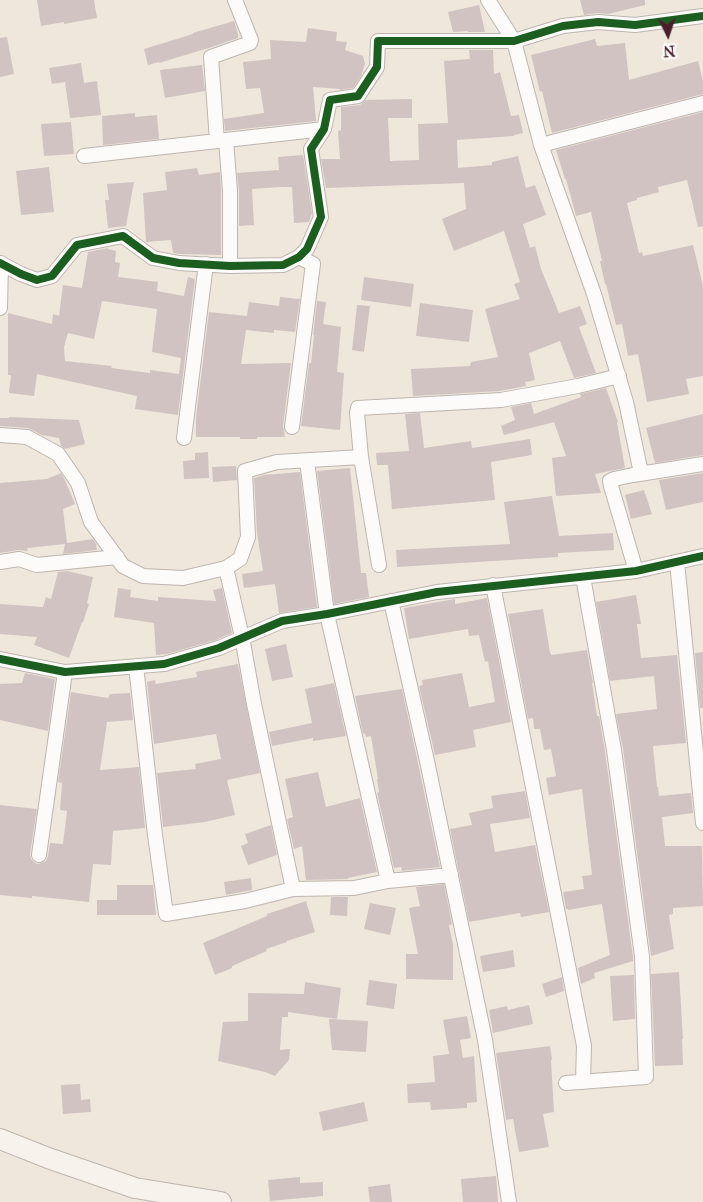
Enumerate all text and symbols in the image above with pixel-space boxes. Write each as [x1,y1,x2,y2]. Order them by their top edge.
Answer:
north arrow [643,10,693,60]
text: N [663,42,676,59]

